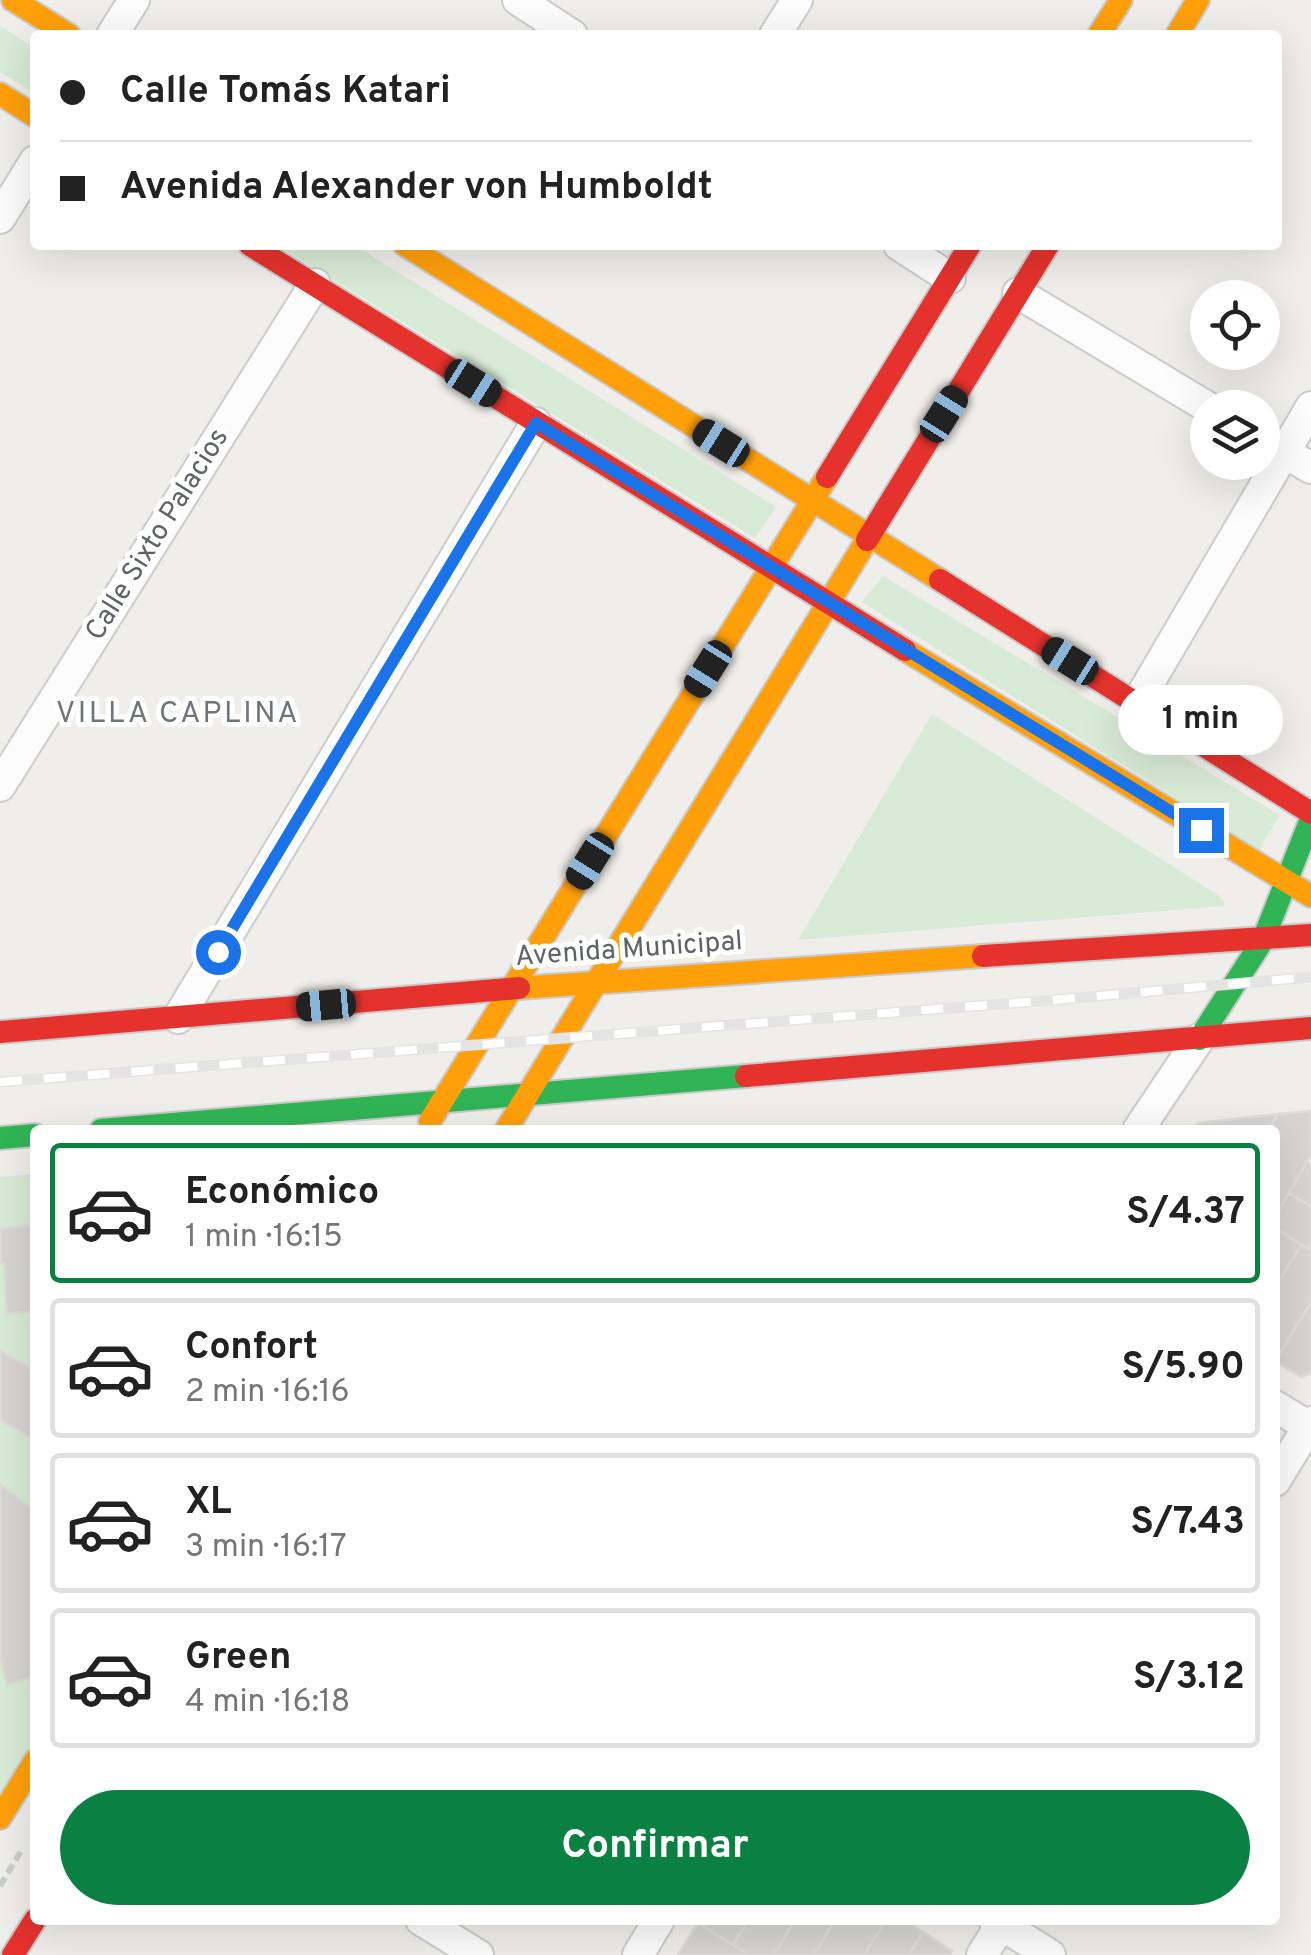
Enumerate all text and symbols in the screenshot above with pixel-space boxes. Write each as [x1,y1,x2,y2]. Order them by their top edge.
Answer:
text: Calle Tomás Katari [120,68,451,117]
text: Avenida Alexander von Humboldt [120,164,713,213]
map controls [1190,280,1280,480]
button: locate [1190,280,1280,370]
car [440,354,506,412]
car [915,381,973,447]
button: layers [1190,390,1280,480]
car [688,414,754,472]
street label: Calle Sixto Palacios [78,422,238,648]
car [1037,632,1103,690]
car [679,636,737,702]
callout: 1 min [1118,685,1284,755]
district label: VILLA CAPLINA [56,696,300,733]
text: 1 min [1162,700,1239,740]
route end [1179,808,1224,853]
car [561,828,619,894]
street label: Avenida Municipal [514,924,744,976]
route start [196,930,241,975]
car [295,987,357,1023]
icon: car [65,1168,155,1258]
text: Económico [185,1169,379,1218]
text: S/4.37 [1126,1189,1245,1238]
text: 1 min · 16:15 [185,1218,343,1258]
icon: car [65,1323,155,1413]
text: Confort [185,1324,318,1373]
text: S/5.90 [1122,1344,1245,1393]
text: 2 min · 16:16 [185,1373,350,1413]
icon: car [65,1478,155,1568]
text: XL [185,1479,232,1528]
text: S/7.43 [1131,1499,1245,1548]
text: 3 min · 16:17 [185,1528,347,1568]
icon: car [65,1633,155,1723]
text: Green [185,1634,291,1683]
text: S/3.12 [1133,1654,1245,1703]
text: 4 min · 16:18 [185,1683,350,1723]
button: Confirmar [60,1790,1250,1905]

